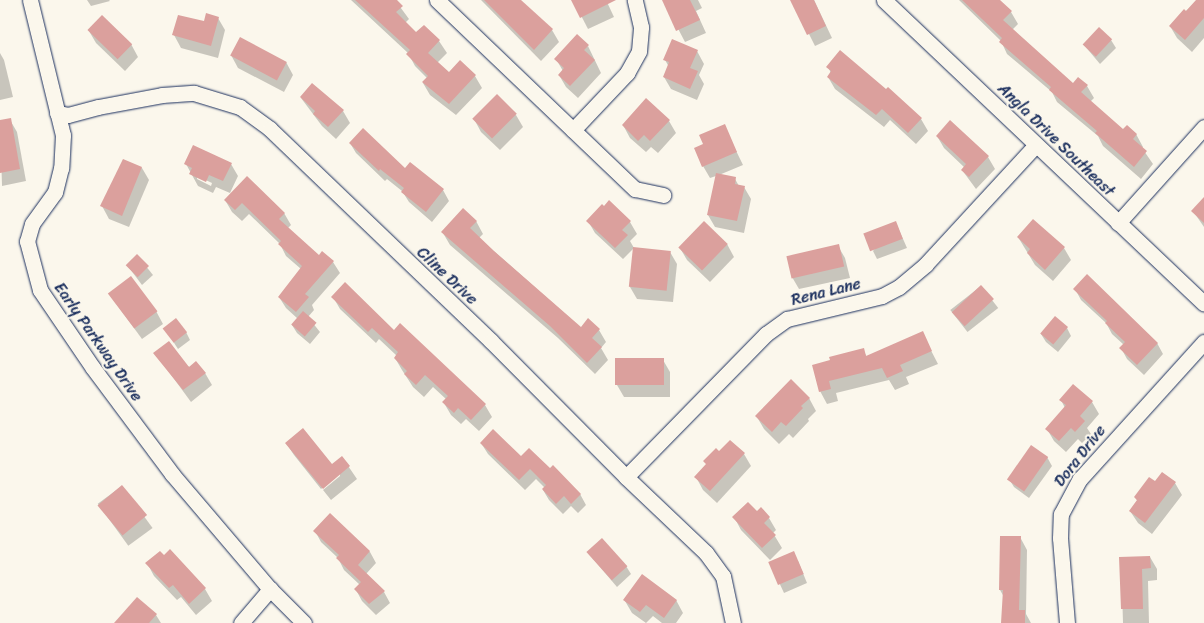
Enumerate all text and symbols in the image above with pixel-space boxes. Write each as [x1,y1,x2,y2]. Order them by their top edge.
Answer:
street label: Angla Drive Southeast [993,79,1119,201]
street label: Cline Drive [413,243,481,309]
street label: Rena Lane [789,274,863,310]
street label: Early Parkway Drive [50,279,146,405]
street label: Dora Drive [1050,421,1110,491]

